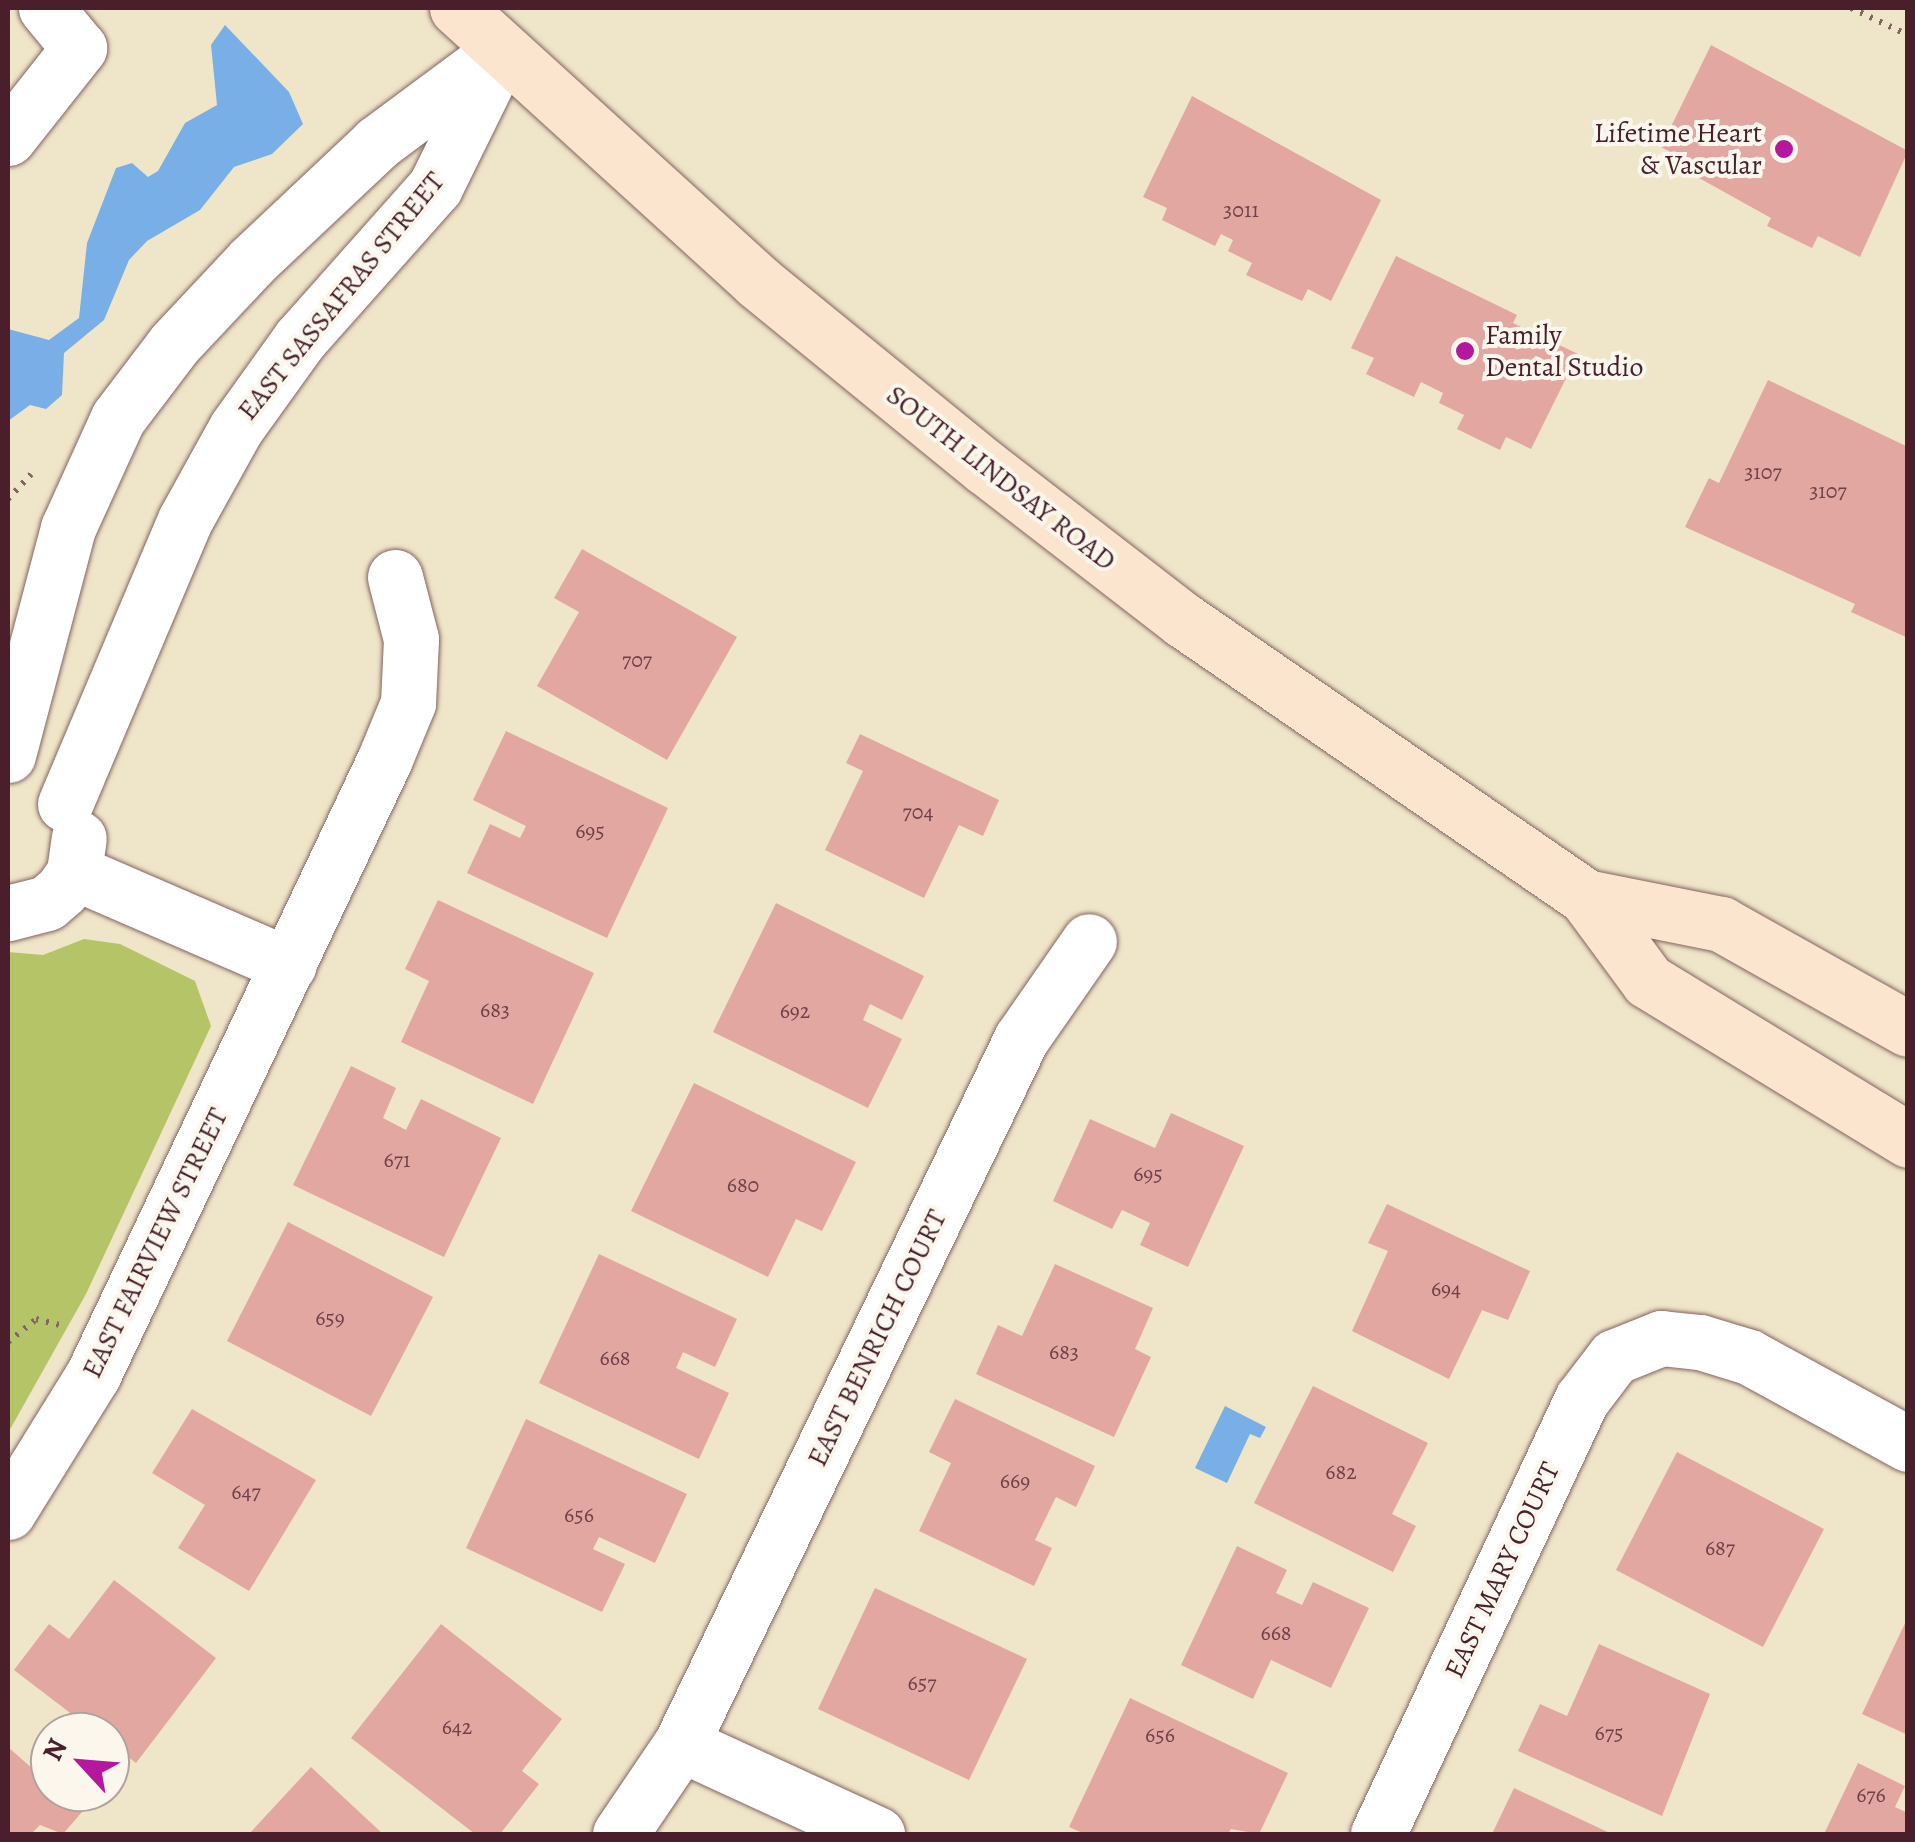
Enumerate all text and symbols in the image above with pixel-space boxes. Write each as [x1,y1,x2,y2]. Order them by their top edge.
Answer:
place label: Lifetime Heart & Vascular [1594,116,1762,182]
marker: Lifetime Heart & Vascular [1771,136,1797,162]
street label: EAST SASSAFRAS STREET [231,165,451,427]
house number: 3011 [1223,198,1259,224]
place label: Family Dental Studio [1485,318,1643,384]
marker: Family Dental Studio [1454,340,1476,362]
street label: SOUTH LINDSAY ROAD [880,378,1122,578]
house number: 3107 [1744,460,1782,486]
house number: 3107 [1809,479,1847,505]
house number: 707 [622,648,652,674]
house number: 704 [903,800,933,826]
house number: 695 [575,819,605,845]
house number: 683 [480,998,510,1024]
house number: 692 [780,999,810,1025]
street label: EAST FAIRVIEW STREET [75,1103,235,1383]
house number: 671 [384,1148,410,1174]
house number: 695 [1133,1162,1163,1188]
house number: 680 [727,1173,759,1199]
street label: EAST BENRICH COURT [800,1204,954,1472]
house number: 694 [1431,1277,1461,1303]
house number: 659 [315,1306,345,1332]
house number: 683 [1049,1340,1079,1366]
house number: 668 [600,1346,630,1372]
street label: EAST MARY COURT [1437,1457,1567,1683]
house number: 682 [1325,1460,1357,1486]
house number: 669 [1000,1469,1030,1495]
house number: 647 [231,1480,261,1506]
house number: 656 [564,1503,594,1529]
house number: 687 [1705,1536,1735,1562]
house number: 668 [1261,1621,1291,1647]
house number: 657 [908,1671,936,1697]
north arrow [30,1712,130,1812]
house number: 642 [442,1715,472,1741]
house number: 675 [1595,1721,1623,1747]
house number: 656 [1145,1723,1175,1749]
text: N [33,1732,76,1767]
house number: 676 [1856,1783,1886,1809]

